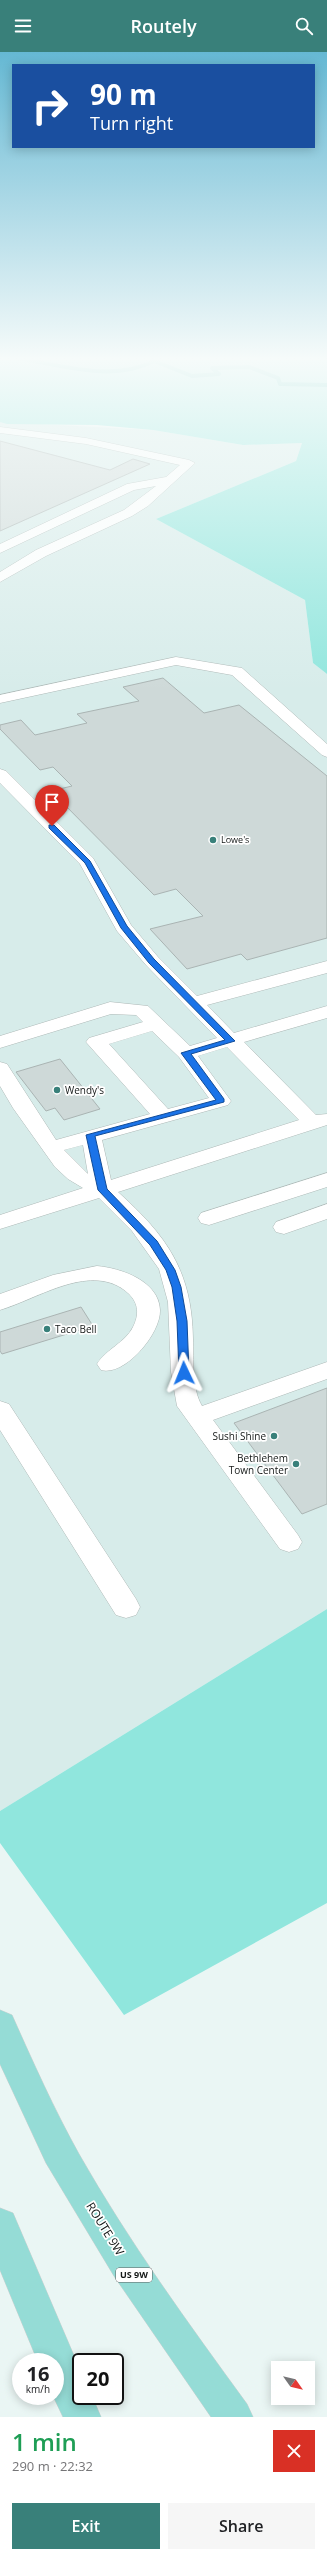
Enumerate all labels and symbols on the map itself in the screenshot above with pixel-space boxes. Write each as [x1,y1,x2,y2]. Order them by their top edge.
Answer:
pin [35,785,69,826]
place label: Lowe's [221,833,249,846]
marker: Lowe's [208,835,218,845]
place label: Wendy's [65,1083,104,1097]
marker: Wendy's [52,1085,62,1095]
place label: Taco Bell [55,1322,97,1336]
marker: Taco Bell [42,1324,52,1334]
position arrow [163,1352,205,1394]
place label: Sushi Shine [212,1429,266,1443]
marker: Sushi Shine [269,1431,279,1441]
place label: Bethlehem Town Center [229,1451,288,1477]
marker: Bethlehem Town Center [291,1459,301,1469]
street label: ROUTE 9W [82,2199,128,2259]
road number: US 9W [116,2268,152,2282]
speed limit sign: 20 [72,2353,124,2405]
north arrow [271,2361,315,2405]

